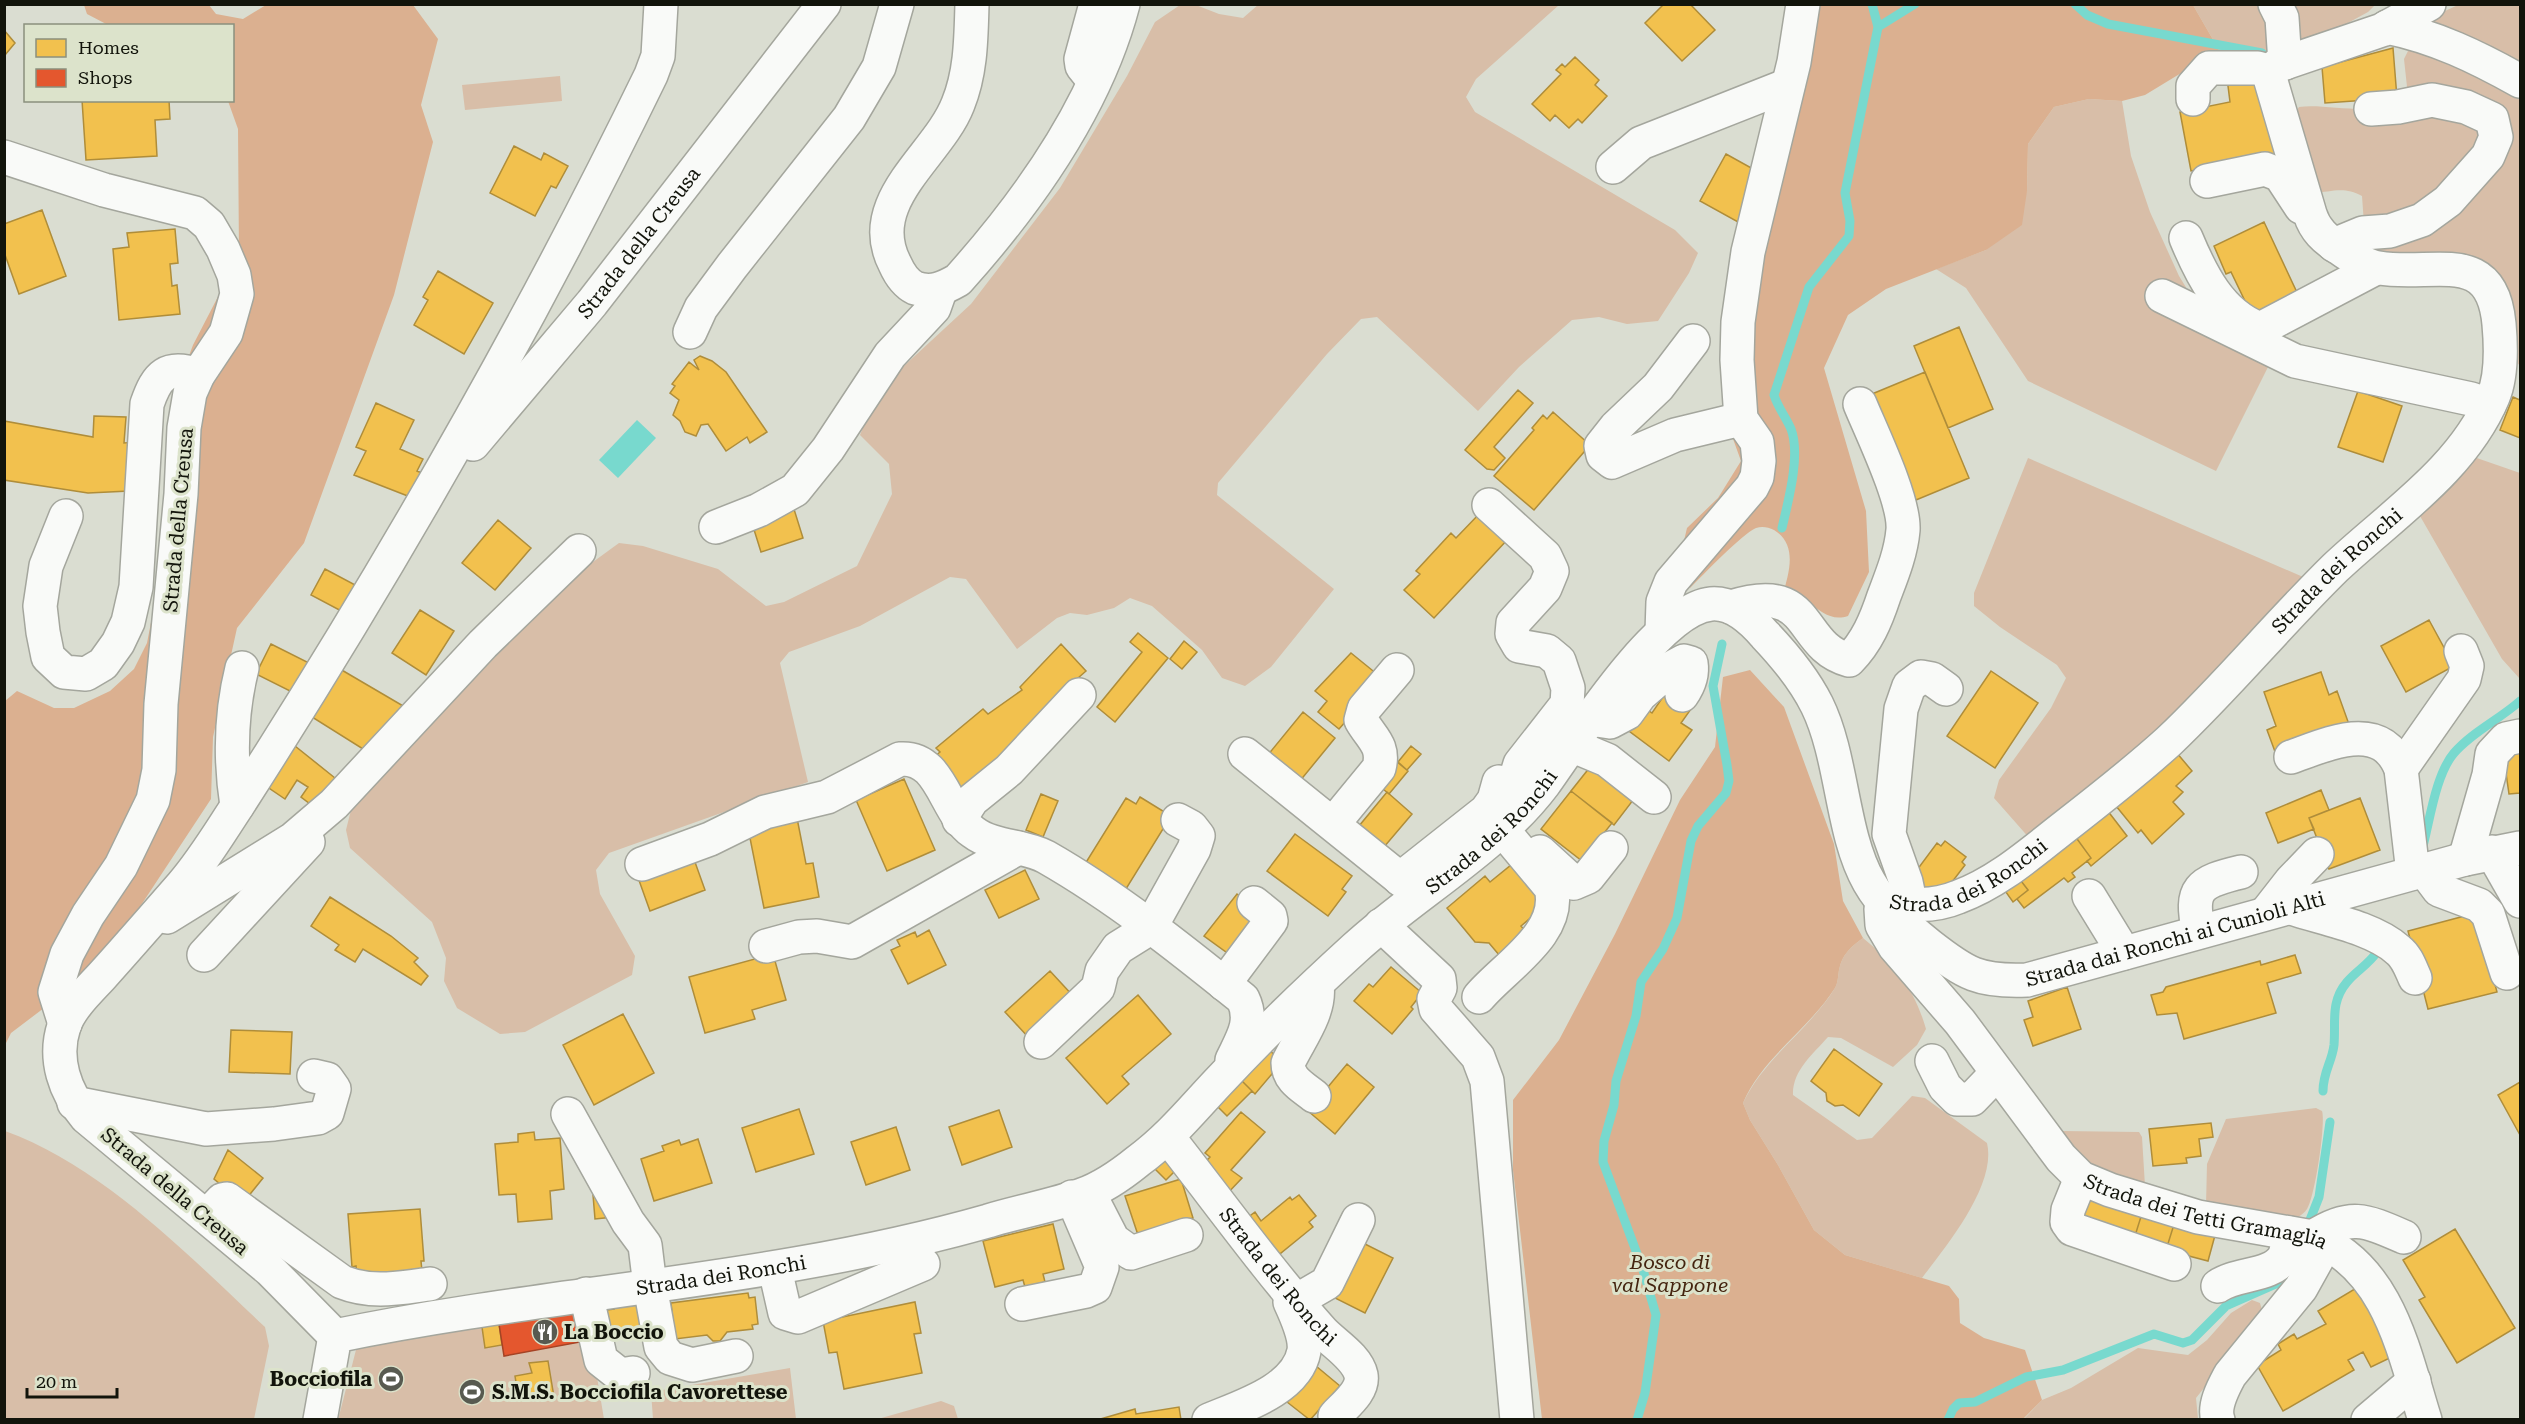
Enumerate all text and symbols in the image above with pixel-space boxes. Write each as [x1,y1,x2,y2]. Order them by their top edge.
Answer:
legend [24,24,234,102]
text: Homes [78,37,139,58]
text: Shops [78,67,132,88]
street label: Strada della Creusa [572,162,705,323]
street label: Strada della Creusa [158,427,198,613]
street label: Strada dei Ronchi [2266,503,2407,638]
street label: Strada dei Ronchi [1421,765,1562,899]
street label: Strada dei Ronchi [1888,833,2052,916]
street label: Strada dai Ronchi ai Cunioli Alti [2023,886,2327,992]
street label: Strada della Creusa [96,1122,254,1260]
street label: Strada dei Tetti Gramaglia [2080,1169,2332,1254]
street label: Strada dei Ronchi [1215,1203,1342,1351]
street label: Strada dei Ronchi [634,1250,808,1300]
park label: Bosco di val Sappone [1612,1250,1728,1297]
restaurant icon: La Boccio [530,1317,560,1347]
place label: La Boccio [564,1320,664,1344]
scale bar [27,1361,117,1399]
sports icon: Bocciofila [376,1364,406,1394]
place label: Bocciofila [270,1367,372,1391]
text: 20 m [36,1371,77,1392]
sports icon: S.M.S. Bocciofila Cavorettese [457,1377,487,1407]
place label: S.M.S. Bocciofila Cavorettese [492,1380,788,1404]

